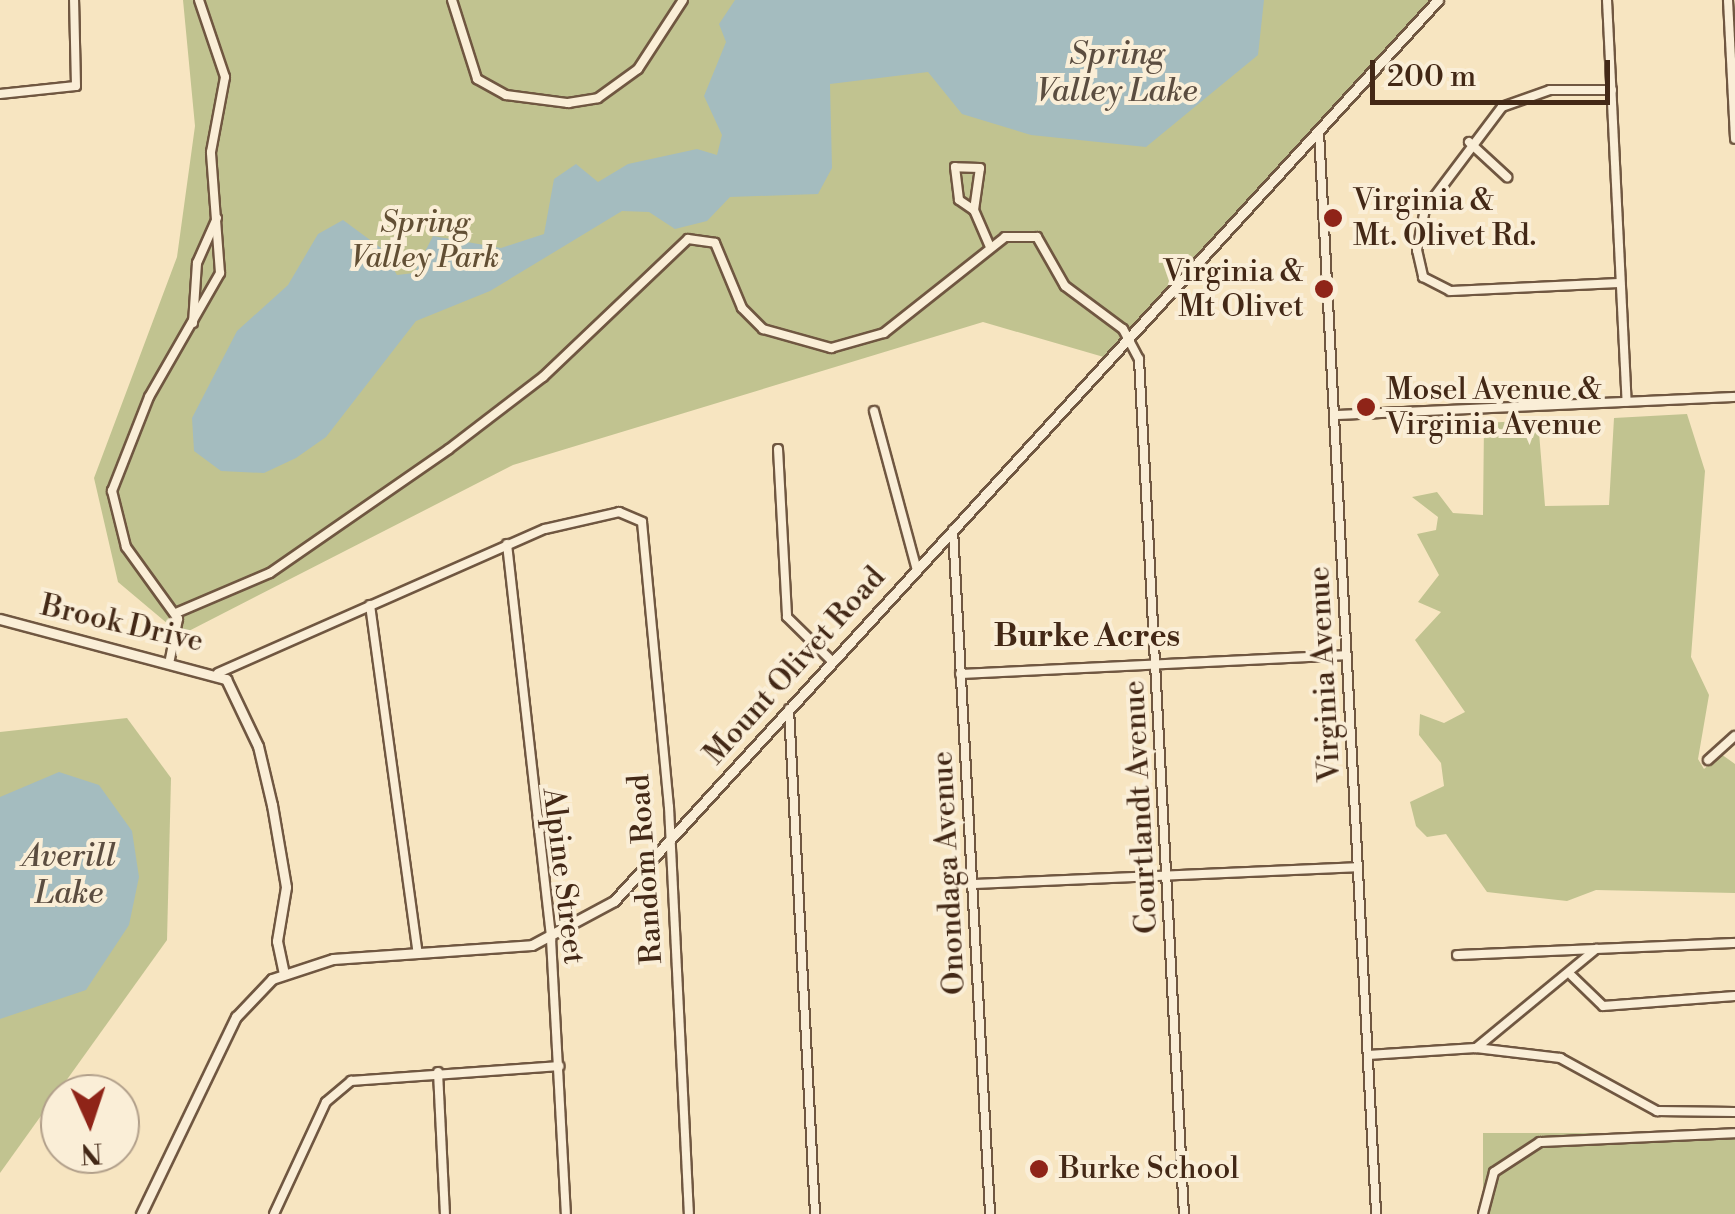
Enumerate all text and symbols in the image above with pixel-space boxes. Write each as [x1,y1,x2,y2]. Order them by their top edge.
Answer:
water label: Spring Valley Lake [1037,36,1197,111]
scale bar [1375,40,1615,102]
text: 200 m [1387,58,1476,96]
place label: Virginia & Mt. Olivet Rd. [1353,183,1536,254]
park label: Spring Valley Park [351,205,499,276]
marker: Virginia & Mt. Olivet Rd. [1322,207,1344,229]
place label: Virginia & Mt Olivet [1163,254,1304,324]
marker: Virginia & Mt Olivet [1313,278,1335,300]
place label: Mosel Avenue & Virginia Avenue [1386,372,1602,442]
marker: Mosel Avenue & Virginia Avenue [1355,396,1377,418]
street label: Mount Olivet Road [697,560,893,772]
street label: Virginia Avenue [1301,565,1349,783]
street label: Brook Drive [37,588,207,660]
district label: Burke Acres [994,617,1180,655]
street label: Courtlandt Avenue [1116,679,1166,935]
street label: Onondaga Avenue [925,750,973,996]
street label: Random Road [621,773,671,965]
street label: Alpine Street [534,786,592,966]
water label: Averill Lake [22,838,116,913]
north arrow [40,1074,140,1174]
text: N [80,1134,103,1171]
place label: Burke School [1059,1151,1239,1187]
marker: Burke School [1028,1158,1050,1180]

